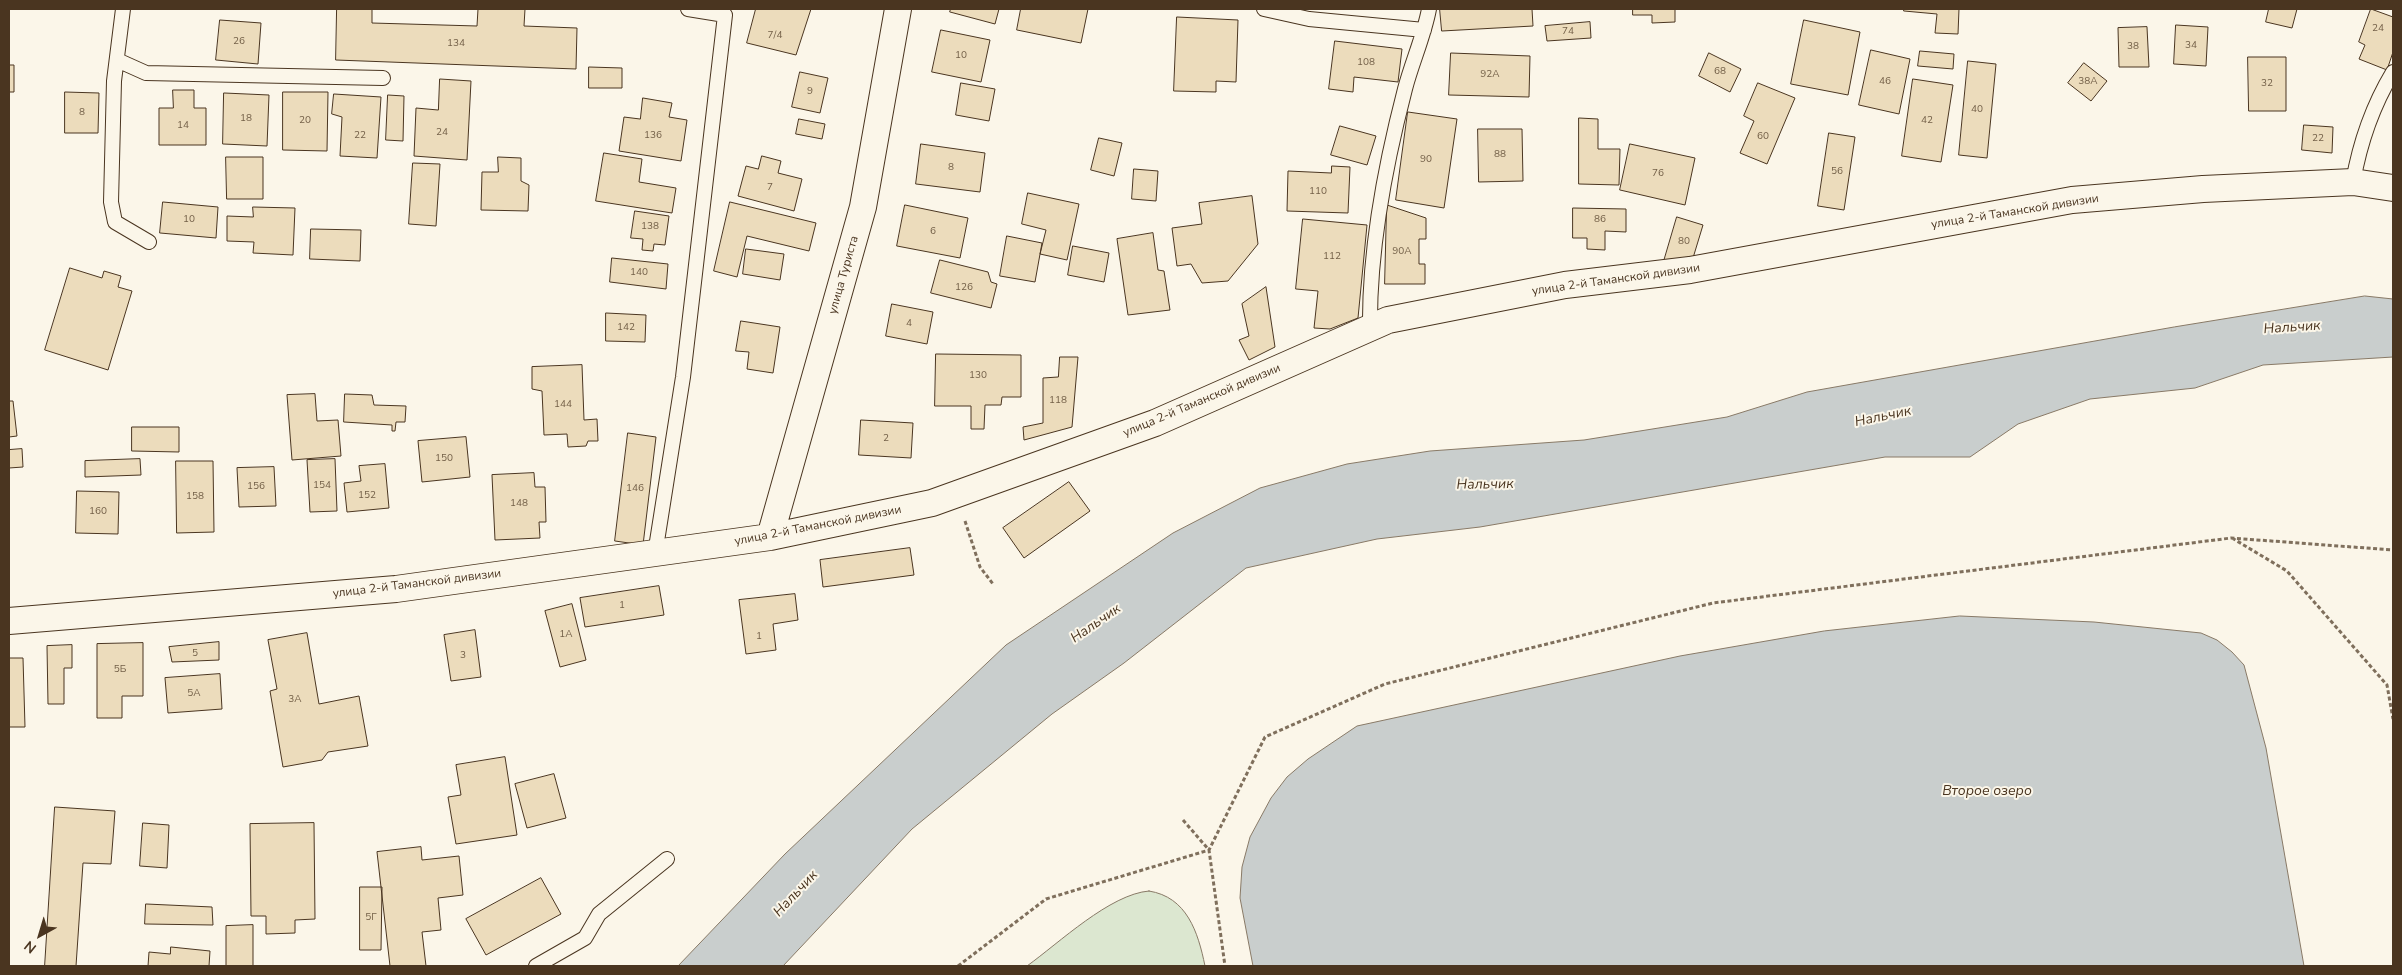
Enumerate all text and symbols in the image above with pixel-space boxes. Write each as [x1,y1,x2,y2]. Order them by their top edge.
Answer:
house number: 24 [2372,23,2384,35]
house number: 74 [1562,26,1574,38]
house number: 7/4 [768,30,782,42]
house number: 26 [233,36,245,48]
house number: 134 [447,38,465,50]
house number: 34 [2185,40,2197,52]
house number: 38 [2127,41,2139,53]
house number: 10 [955,50,967,62]
house number: 108 [1357,57,1375,69]
house number: 68 [1714,66,1726,78]
house number: 92А [1480,69,1500,81]
house number: 46 [1879,76,1891,88]
house number: 38А [2078,76,2098,88]
house number: 32 [2261,78,2273,90]
house number: 9 [807,86,813,98]
house number: 40 [1971,104,1983,116]
house number: 8 [79,107,85,119]
house number: 18 [240,113,252,125]
house number: 20 [299,115,311,127]
house number: 42 [1921,115,1933,127]
house number: 14 [177,120,189,132]
house number: 24 [436,127,448,139]
house number: 22 [354,130,366,142]
house number: 136 [644,130,662,142]
house number: 60 [1757,131,1769,143]
house number: 22 [2312,133,2324,145]
house number: 88 [1494,149,1506,161]
house number: 90 [1420,154,1432,166]
house number: 8 [948,162,954,174]
house number: 56 [1831,166,1843,178]
house number: 76 [1652,168,1664,180]
house number: 7 [767,182,773,194]
house number: 110 [1309,186,1327,198]
street label: улица 2-й Таманской дивизии [1930,192,2100,232]
house number: 10 [183,214,195,226]
house number: 86 [1594,214,1606,226]
house number: 138 [641,221,659,233]
house number: 6 [930,226,936,238]
street label: улица Туриста [826,234,862,316]
house number: 80 [1678,236,1690,248]
house number: 90А [1392,246,1412,258]
house number: 112 [1323,251,1341,263]
street label: улица 2-й Таманской дивизии [1531,261,1701,299]
house number: 140 [630,267,648,279]
house number: 126 [955,282,973,294]
house number: 4 [906,318,912,330]
water label: Нальчик [2263,318,2321,338]
house number: 142 [617,322,635,334]
street label: улица 2-й Таманской дивизии [1121,361,1283,441]
house number: 130 [969,370,987,382]
house number: 118 [1049,395,1067,407]
house number: 144 [554,399,572,411]
water label: Нальчик [1853,403,1913,431]
house number: 2 [883,433,889,445]
house number: 150 [435,453,453,465]
water label: Нальчик [1456,476,1514,494]
house number: 154 [313,480,331,492]
house number: 156 [247,481,265,493]
house number: 146 [626,483,644,495]
house number: 152 [358,490,376,502]
house number: 158 [186,491,204,503]
house number: 148 [510,498,528,510]
street label: улица 2-й Таманской дивизии [733,503,903,549]
house number: 160 [89,506,107,518]
street label: улица 2-й Таманской дивизии [332,567,502,601]
house number: 1 [619,600,625,612]
water label: Нальчик [1068,601,1124,647]
house number: 1А [559,629,573,641]
house number: 1 [756,631,762,643]
house number: 5 [192,648,198,660]
house number: 3 [460,650,466,662]
house number: 5Б [114,664,126,676]
house number: 5А [187,688,201,700]
house number: 3А [288,694,302,706]
water label: Второе озеро [1942,784,2032,800]
water label: Нальчик [770,867,822,921]
north arrow [15,910,65,960]
house number: 5Г [365,912,377,924]
text: N [20,936,40,958]

